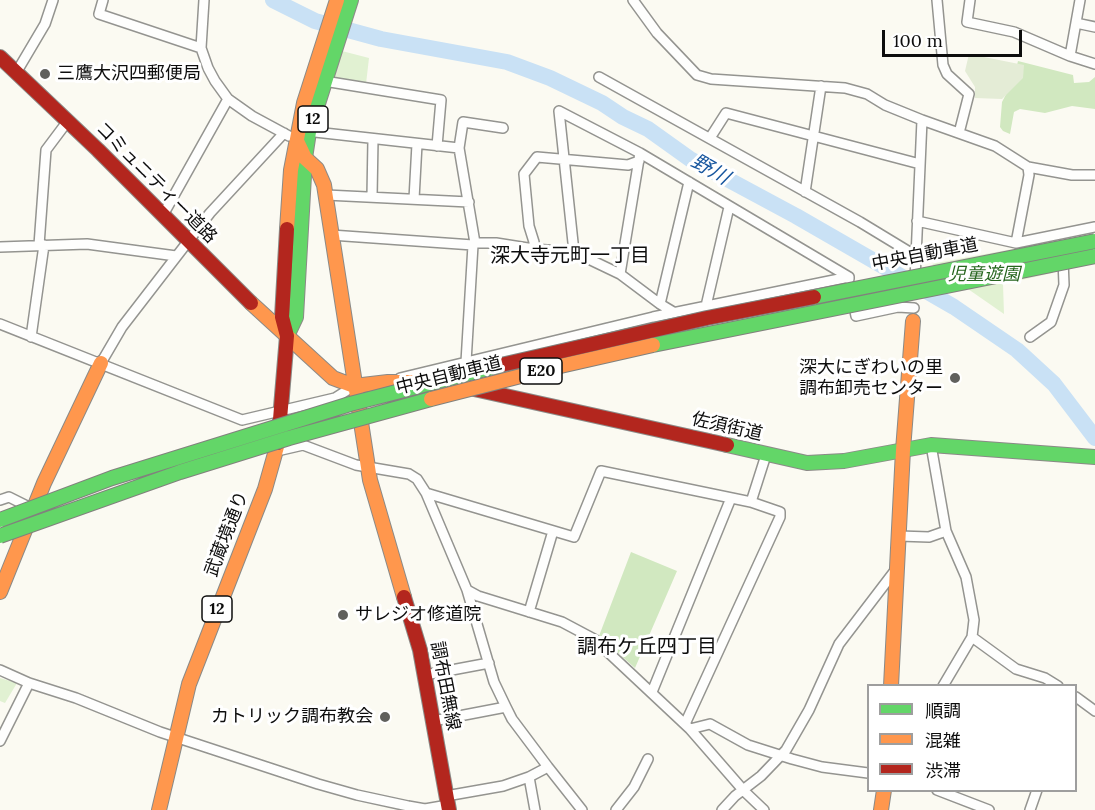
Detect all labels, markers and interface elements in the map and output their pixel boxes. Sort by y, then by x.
scale bar [885,18,1024,56]
text: 100 m [893,29,943,52]
place label: 三鷹大沢四郵便局 [57,63,201,85]
marker: 三鷹大沢四郵便局 [38,67,52,81]
road number: 12 [298,106,328,132]
street label: コミュニティー道路 [91,118,221,248]
water label: 野川 [687,150,733,190]
street label: 中央自動車道 [870,234,980,276]
district label: 深大寺元町一丁目 [490,244,650,268]
park label: 児童遊園 [948,264,1020,286]
street label: 中央自動車道 [394,352,504,400]
place label: 深大にぎわいの里 調布卸売センター [799,357,943,400]
road number: E20 [520,358,562,384]
marker: 深大にぎわいの里 調布卸売センター [948,371,962,385]
street label: 佐須街道 [689,408,765,446]
street label: 武蔵境通り [201,488,253,580]
road number: 12 [202,596,232,622]
place label: サレジオ修道院 [355,604,481,626]
marker: サレジオ修道院 [336,608,350,622]
district label: 調布ケ丘四丁目 [577,635,717,659]
street label: 調布田無線 [426,640,464,732]
legend [867,684,1077,792]
text: 順調 [925,699,961,722]
place label: カトリック調布教会 [211,706,373,728]
marker: カトリック調布教会 [378,710,392,724]
text: 混雑 [925,729,961,752]
text: 渋滞 [925,759,961,782]

